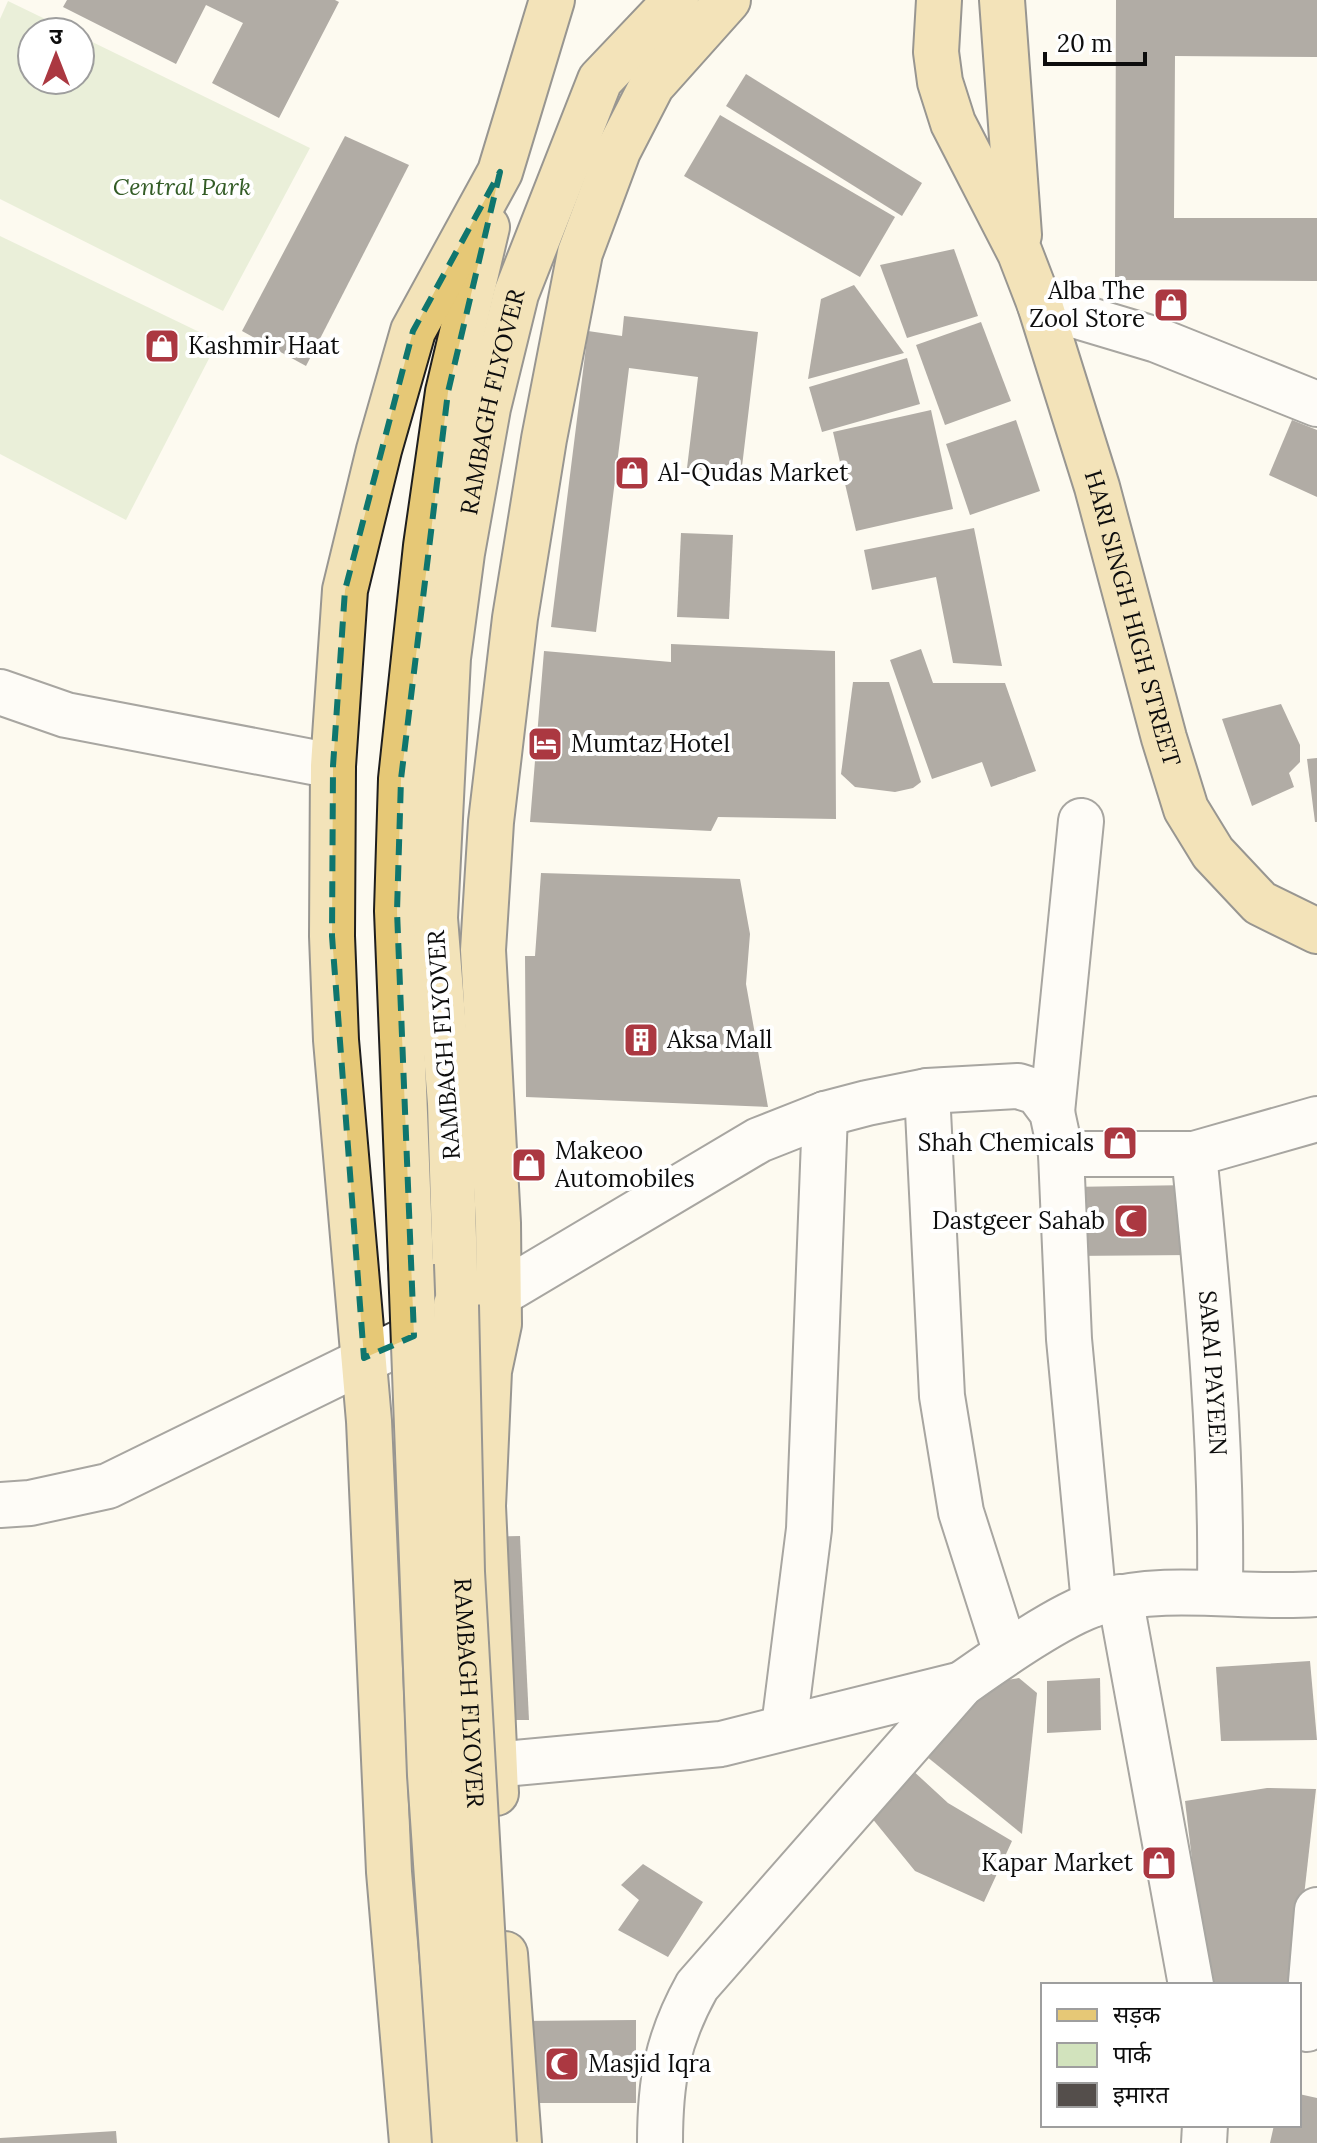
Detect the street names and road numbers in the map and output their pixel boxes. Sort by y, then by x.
street label: RAMBAGH FLYOVER [453,285,532,517]
street label: HARI SINGH HIGH STREET [1078,466,1188,770]
street label: RAMBAGH FLYOVER [420,928,467,1161]
street label: SARAI PAYEEN [1192,1289,1234,1456]
street label: RAMBAGH FLYOVER [447,1577,491,1809]

